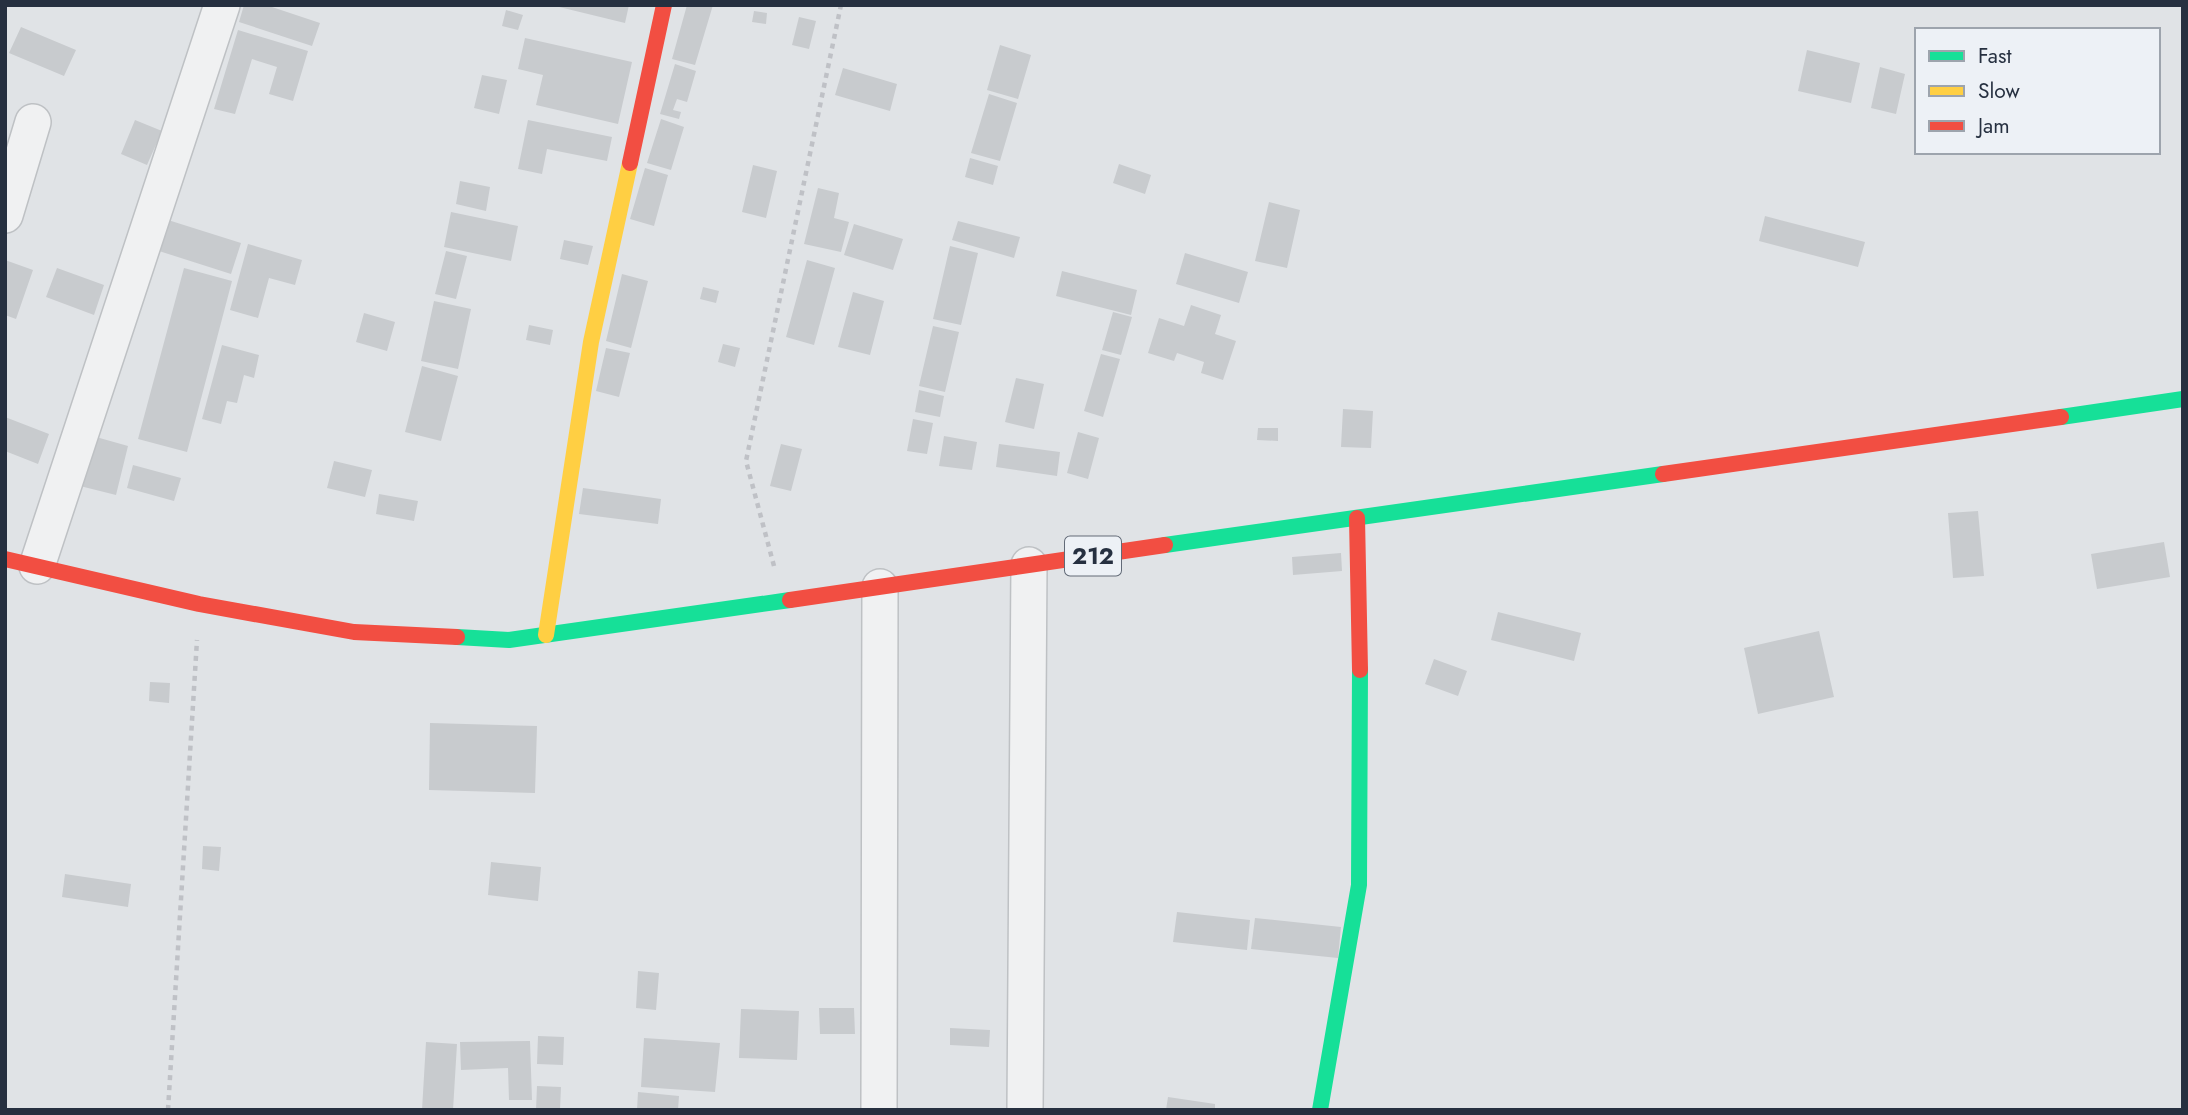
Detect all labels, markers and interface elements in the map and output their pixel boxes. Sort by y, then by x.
legend [1915,28,2160,154]
text: Fast [1978,41,2011,71]
text: Slow [1978,76,2020,106]
text: Jam [1975,111,2010,141]
road number: 212 [1065,536,1121,576]

